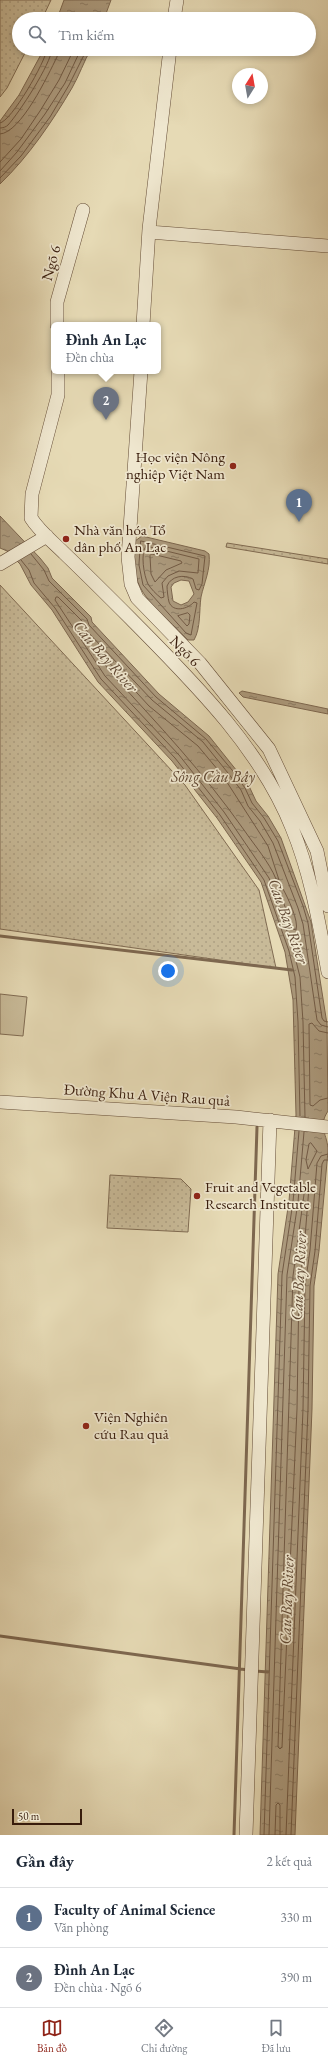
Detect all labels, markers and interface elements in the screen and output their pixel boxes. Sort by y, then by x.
search box [12,12,316,56]
icon: search [26,23,48,45]
text: Tìm kiếm [58,25,115,44]
north arrow [232,68,268,104]
street label: Ngõ 6 [37,243,64,283]
popup [51,322,161,374]
text: Đình An Lạc [66,330,146,349]
text: Đền chùa [66,349,114,366]
pin: 2 [93,387,119,420]
place label: Học viện Nông nghiệp Việt Nam [126,447,225,483]
marker: Học viện Nông nghiệp Việt Nam [228,461,238,471]
pin: 1 [286,489,312,522]
place label: Nhà văn hóa Tổ dân phố An Lạc [74,520,166,556]
marker: Nhà văn hóa Tổ dân phố An Lạc [61,534,71,544]
water label: Cau Bay River [68,616,143,698]
street label: Ngõ 6 [166,631,205,670]
water label: Sông Cầu Bây [170,766,255,787]
water label: Cau Bay River [263,876,314,968]
your location [158,961,178,981]
street label: Đường Khu A Viện Rau quả [63,1079,231,1110]
place label: Fruit and Vegetable Research Institute [205,1177,316,1213]
marker: Fruit and Vegetable Research Institute [192,1191,202,1201]
water label: Cau Bay River [286,1230,311,1321]
place label: Viện Nghiên cứu Rau quả [94,1407,169,1443]
marker: Viện Nghiên cứu Rau quả [81,1421,91,1431]
water label: Cau Bay River [274,1554,299,1645]
scale bar [12,1807,82,1826]
text: 50 m [18,1809,39,1823]
text: Gần đây [16,1850,74,1872]
text: 2 kết quả [266,1853,312,1870]
text: Faculty of Animal Science [54,1900,215,1919]
text: 1 [26,1909,32,1926]
text: 330 m [281,1909,312,1926]
text: Văn phòng [54,1919,108,1936]
text: Đình An Lạc [54,1960,135,1979]
text: 2 [26,1969,32,1986]
text: 390 m [281,1969,312,1986]
text: Đền chùa · Ngõ 6 [54,1979,141,1996]
tab: Bản đồ [37,2017,67,2055]
tab: Chỉ đường [141,2017,187,2055]
tab: Đã lưu [261,2017,291,2055]

